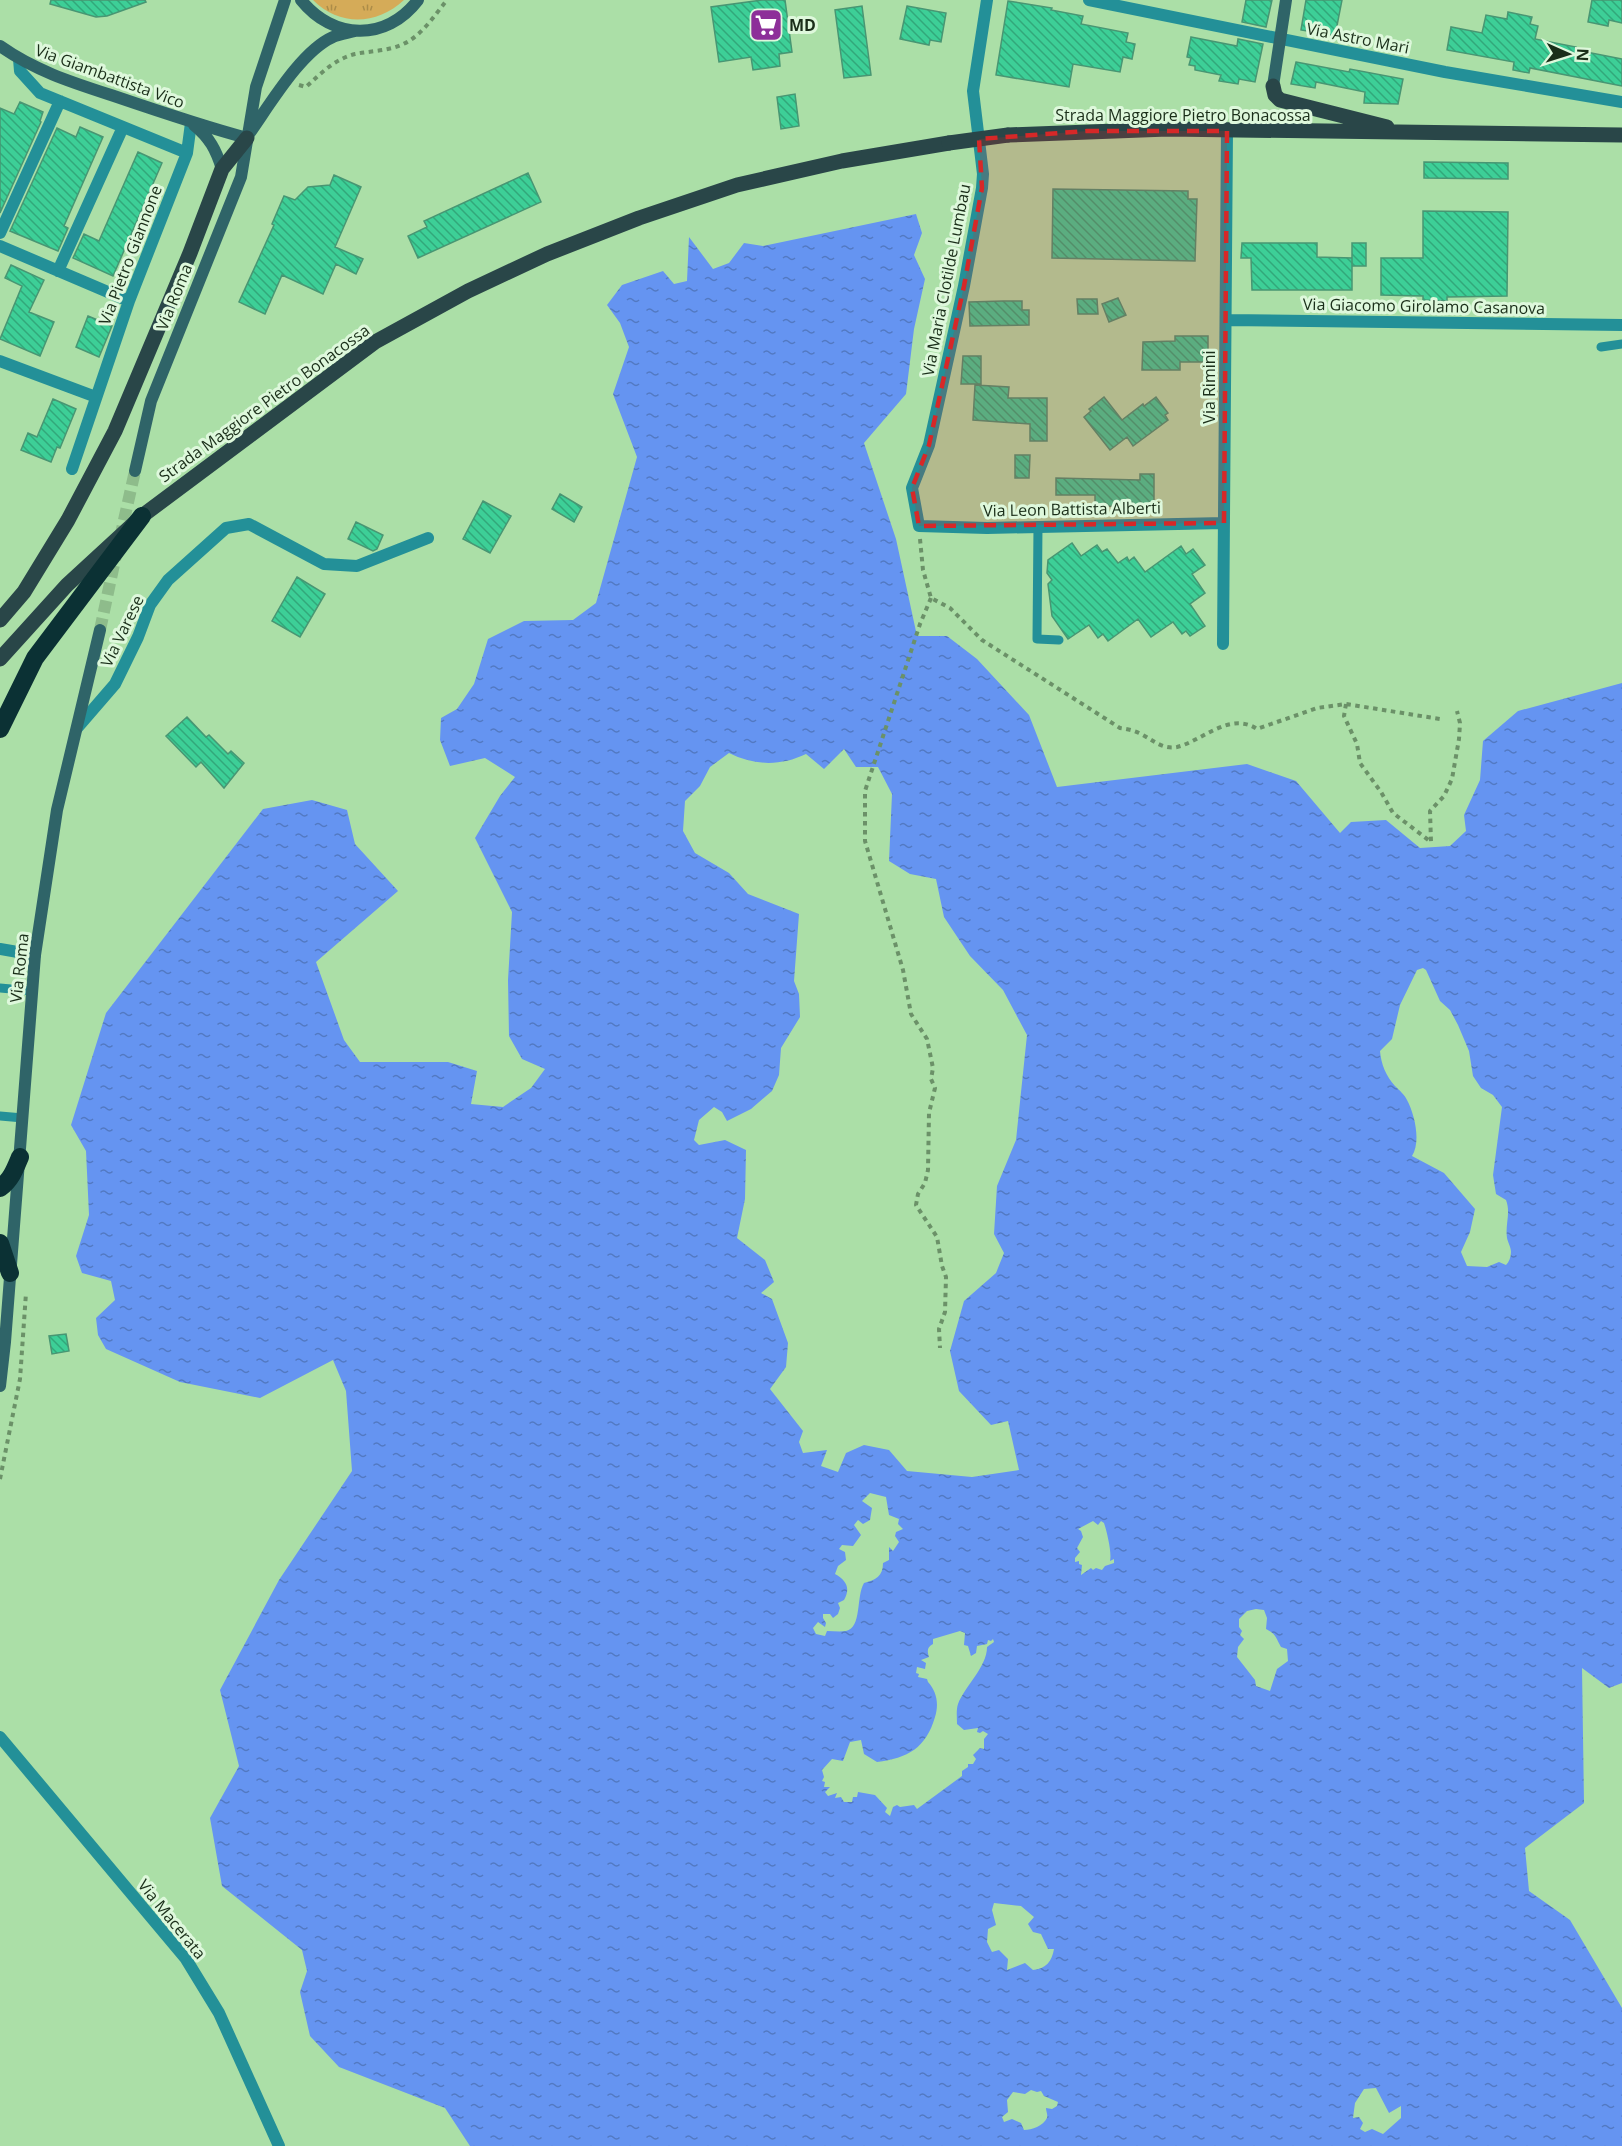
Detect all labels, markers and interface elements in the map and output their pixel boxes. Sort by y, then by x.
supermarket icon: MD [748,7,784,43]
place label: MD [789,14,816,36]
street label: Via Astro Mari [1305,17,1411,59]
north arrow [1538,24,1598,84]
street label: Via Giambattista Vico [32,39,188,113]
text: N [1572,48,1594,62]
street label: Strada Maggiore Pietro Bonacossa [1055,104,1311,126]
street label: Via Pietro Giannone [93,182,167,328]
street label: Via Maria Clotilde Lumbau [917,182,975,378]
street label: Via Roma [151,261,197,333]
street label: Via Giacomo Girolamo Casanova [1303,293,1545,319]
street label: Strada Maggiore Pietro Bonacossa [154,319,374,487]
street label: Via Rimini [1198,350,1220,424]
street label: Via Leon Battista Alberti [983,496,1161,522]
street label: Via Varese [95,591,149,671]
street label: Via Roma [4,932,34,1004]
street label: Via Macerata [133,1875,211,1963]

